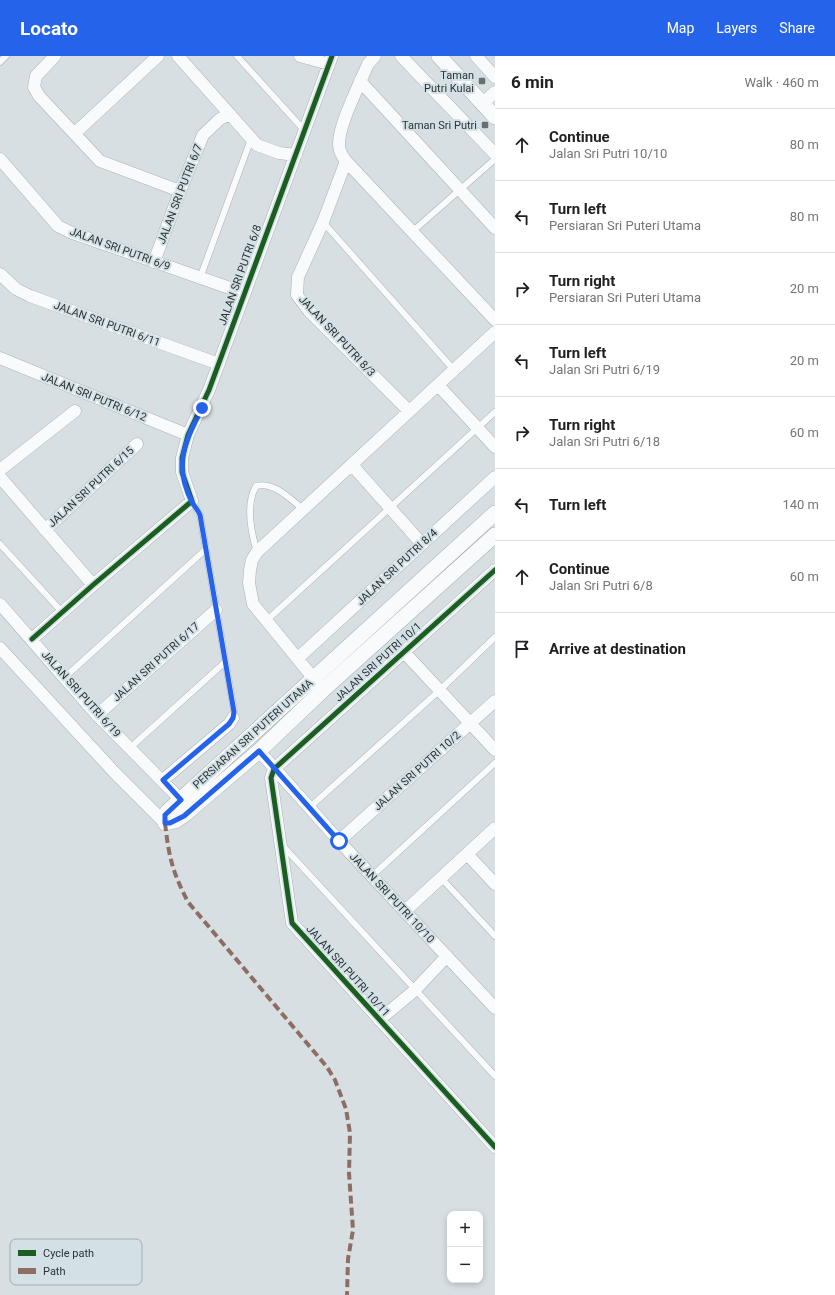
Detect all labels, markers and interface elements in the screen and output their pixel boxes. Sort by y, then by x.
text: Locato [20,17,78,40]
text: Map [667,20,694,36]
text: Layers [716,20,757,36]
text: Share [779,20,815,36]
place label: Taman Putri Kulai [424,69,474,95]
text: 6 min [511,72,554,92]
text: Walk · 460 m [744,75,819,90]
marker: Taman Putri Kulai [477,76,487,86]
place label: Taman Sri Putri [402,119,477,132]
marker: Taman Sri Putri [480,120,490,130]
text: Continue [549,128,610,146]
icon: ahead [511,134,533,156]
text: 80 m [790,137,819,152]
street label: JALAN SRI PUTRI 6/7 [155,142,205,246]
text: Jalan Sri Putri 10/10 [549,146,667,161]
text: Turn left [549,200,606,218]
icon: left [511,206,533,228]
text: 80 m [790,209,819,224]
text: Persiaran Sri Puteri Utama [549,218,701,233]
street label: JALAN SRI PUTRI 6/8 [216,223,264,327]
street label: JALAN SRI PUTRI 6/9 [68,225,172,273]
text: Turn right [549,272,615,290]
icon: right [511,278,533,300]
text: 20 m [790,281,819,296]
text: Persiaran Sri Puteri Utama [549,290,701,305]
street label: JALAN SRI PUTRI 8/3 [296,293,378,379]
street label: JALAN SRI PUTRI 6/11 [52,299,162,349]
text: Turn left [549,344,606,362]
icon: left [511,350,533,372]
text: 20 m [790,353,819,368]
text: Jalan Sri Putri 6/19 [549,362,660,377]
street label: JALAN SRI PUTRI 6/12 [40,370,148,424]
route end [193,399,211,417]
text: Turn right [549,416,615,434]
icon: right [511,422,533,444]
text: 60 m [790,425,819,440]
text: Jalan Sri Putri 6/18 [549,434,660,449]
street label: JALAN SRI PUTRI 6/15 [46,444,136,530]
icon: left [511,494,533,516]
text: Turn left [549,496,606,514]
text: 140 m [782,497,819,512]
street label: JALAN SRI PUTRI 8/4 [354,526,440,608]
text: Continue [549,560,610,578]
icon: ahead [511,566,533,588]
text: 60 m [790,569,819,584]
text: Jalan Sri Putri 6/8 [549,578,653,593]
street label: JALAN SRI PUTRI 6/17 [110,620,202,704]
street label: JALAN SRI PUTRI 10/1 [332,620,424,704]
icon: arrive [511,638,533,660]
text: Arrive at destination [549,640,686,658]
street label: JALAN SRI PUTRI 6/19 [39,648,123,740]
street label: PERSIARAN SRI PUTERI UTAMA [190,676,316,791]
street label: JALAN SRI PUTRI 10/2 [371,729,463,813]
route start [330,832,348,850]
street label: JALAN SRI PUTRI 10/10 [347,850,437,946]
street label: JALAN SRI PUTRI 10/11 [304,923,392,1019]
map controls [447,1211,483,1283]
button: + [447,1211,483,1247]
legend [10,1239,142,1285]
text: Cycle path [43,1247,94,1260]
button: − [447,1247,483,1283]
text: Path [43,1265,66,1278]

